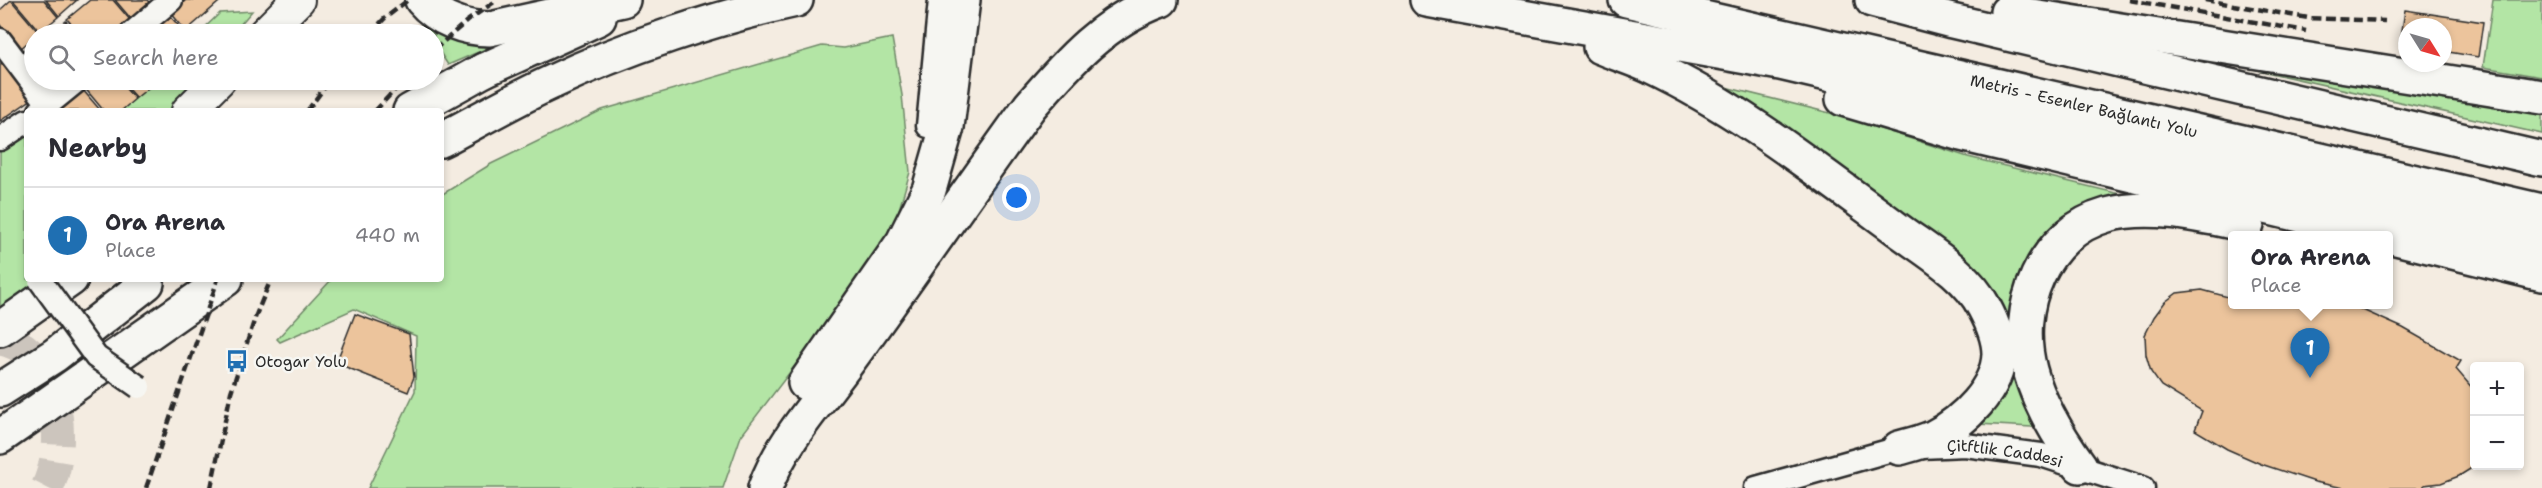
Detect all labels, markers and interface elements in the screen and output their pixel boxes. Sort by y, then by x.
north arrow [2398,18,2452,72]
search box [24,24,444,90]
icon: search [45,41,78,74]
text: Search here [93,43,219,72]
street label: Metris - Esenler Bağlantı Yolu [1968,69,2200,142]
text: Nearby [48,130,147,165]
your location [1002,183,1031,212]
text: Ora Arena [105,208,225,237]
text: 1 [63,222,72,248]
text: 440 m [355,222,420,248]
popup [2228,231,2393,309]
text: Place [105,237,156,263]
text: Ora Arena [2251,243,2370,272]
text: Place [2251,272,2302,298]
pin: 1 [2290,328,2330,378]
bus stop icon: Otogar Yolu [224,348,250,374]
place label: Otogar Yolu [255,351,347,372]
map controls [2470,362,2524,470]
button: + [2470,362,2524,416]
button: − [2470,416,2524,470]
street label: Çitftlik Caddesi [1946,434,2066,472]

